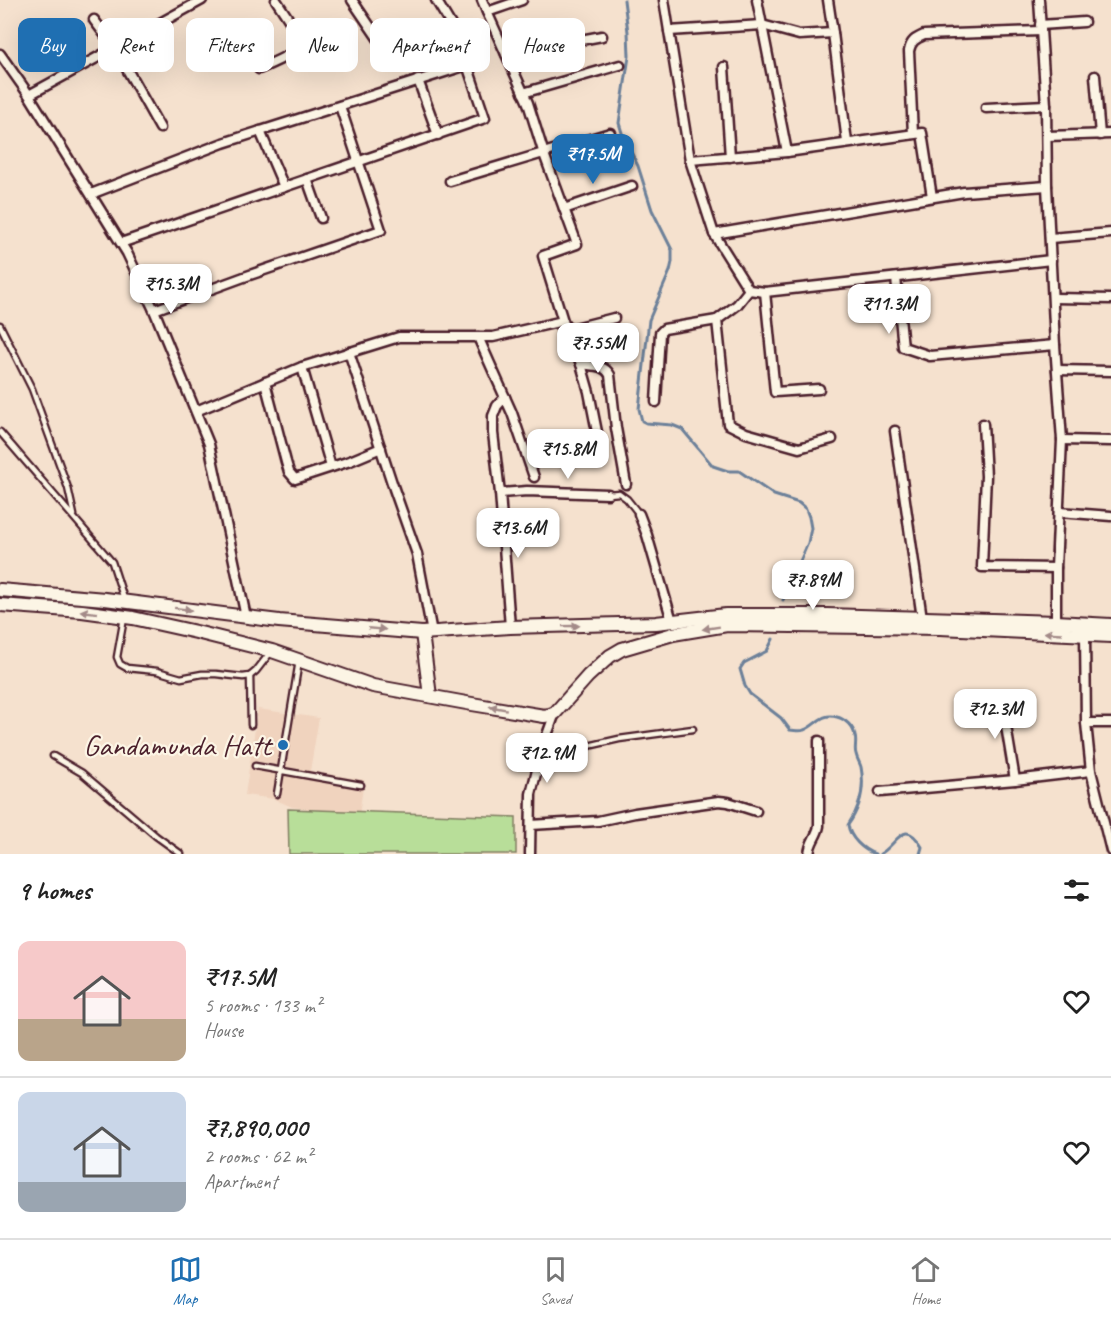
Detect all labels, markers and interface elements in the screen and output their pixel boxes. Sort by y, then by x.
chip: Buy [18,18,86,72]
chip: Rent [98,18,174,72]
chip: Filters [186,18,274,72]
chip: New [286,18,358,72]
chip: Apartment [370,18,490,72]
chip: House [502,18,585,72]
pin: ₹17.5M [544,134,642,185]
text: ₹17.5M [566,141,620,166]
pin: ₹15.3M [122,264,220,315]
text: ₹15.3M [144,271,198,296]
pin: ₹11.3M [840,284,938,335]
text: ₹11.3M [862,291,916,316]
pin: ₹7.55M [549,323,647,374]
text: ₹7.55M [571,330,625,355]
pin: ₹15.8M [519,429,617,480]
text: ₹15.8M [541,436,595,461]
pin: ₹13.6M [469,508,567,559]
text: ₹13.6M [491,515,545,540]
pin: ₹7.89M [764,560,862,611]
text: ₹7.89M [786,567,840,592]
one-way arrow [173,604,192,613]
one-way arrow [79,607,98,617]
one-way arrow [562,621,581,631]
one-way arrow [367,624,386,634]
one-way arrow [701,624,720,633]
one-way arrow [1043,628,1062,637]
pin: ₹12.3M [946,689,1044,740]
text: ₹12.3M [968,696,1022,721]
one-way arrow [488,704,507,713]
place label: Gandamunda Hatt [84,726,274,764]
pin: ₹12.9M [498,733,596,784]
marker: Gandamunda Hatt [276,738,290,752]
text: ₹12.9M [520,740,574,765]
text: 9 homes [18,874,91,907]
icon: filters [1060,874,1093,907]
text: ₹17.5M [204,960,274,993]
icon: home [66,965,138,1037]
icon: heart [1060,985,1093,1018]
text: 5 rooms · 133 m² [204,993,321,1018]
text: House [204,1018,243,1043]
text: ₹7,890,000 [204,1111,307,1144]
icon: home [66,1116,138,1188]
icon: heart [1060,1136,1093,1169]
text: 2 rooms · 62 m² [204,1144,312,1169]
text: Apartment [204,1169,277,1194]
tab: Map [169,1253,202,1309]
tab: Saved [539,1253,572,1309]
tab: Home [909,1253,942,1309]

